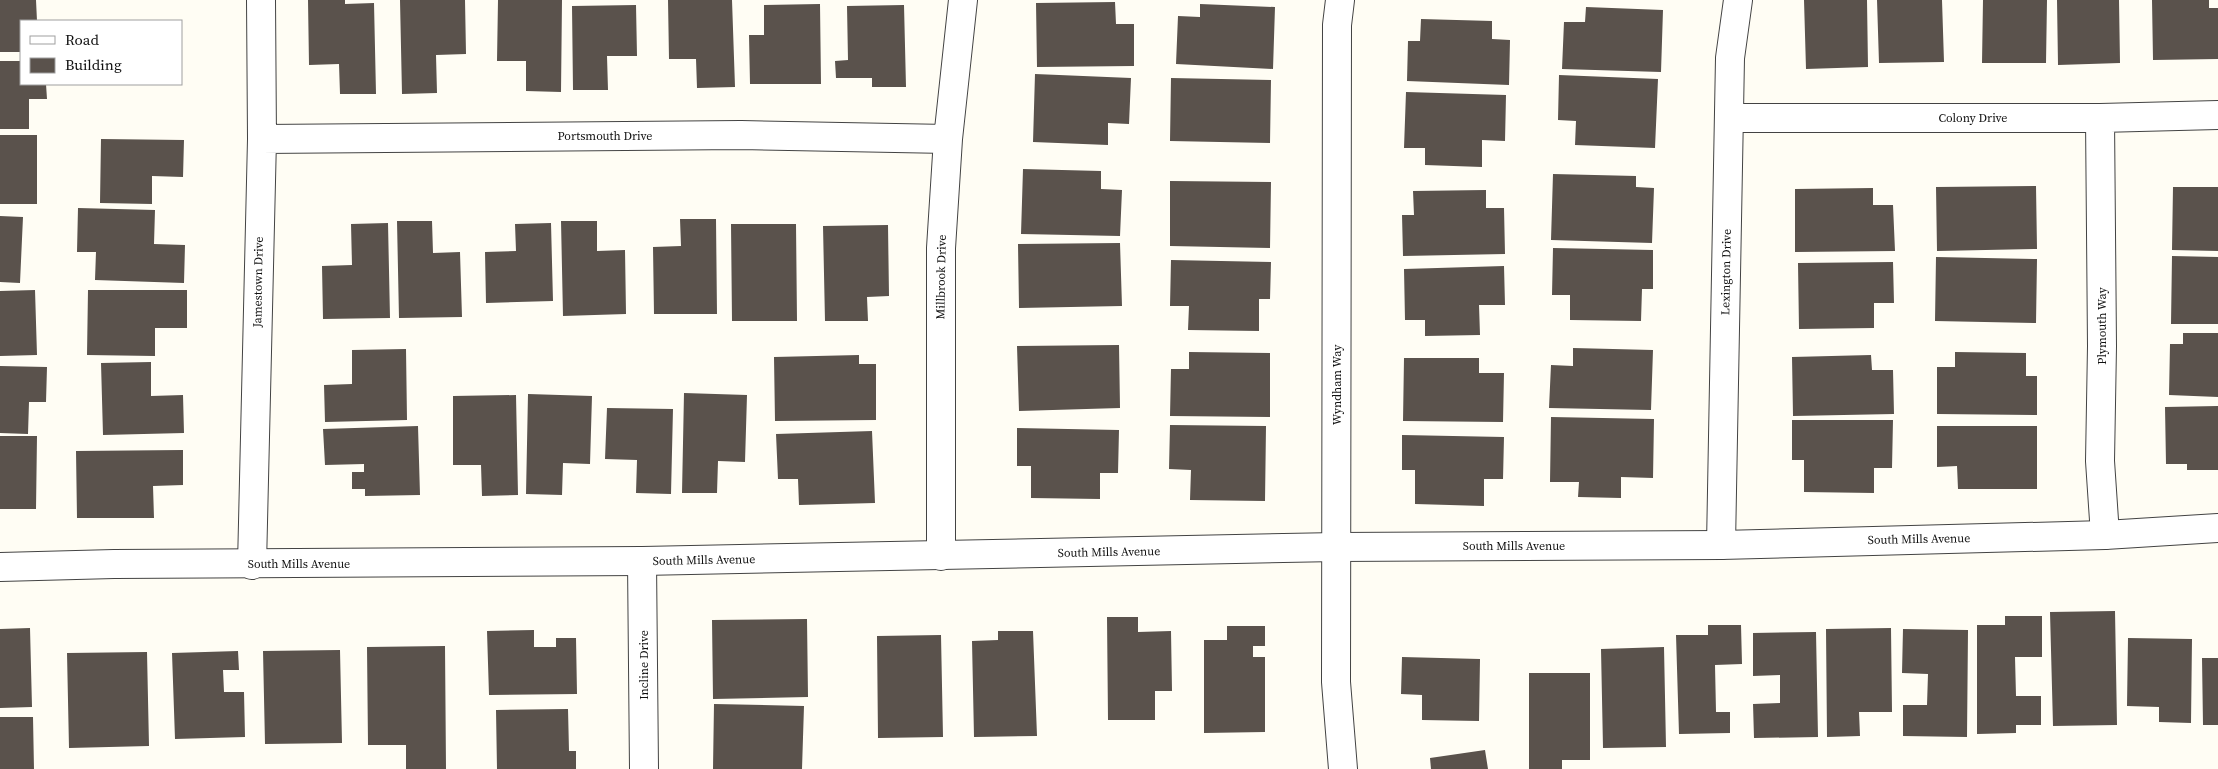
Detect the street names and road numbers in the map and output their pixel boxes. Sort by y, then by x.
street label: Colony Drive [1939,110,2008,126]
street label: Portsmouth Drive [558,128,652,144]
street label: Lexington Drive [1717,229,1735,315]
street label: Millbrook Drive [932,234,950,320]
street label: Jamestown Drive [249,236,267,329]
street label: Plymouth Way [2094,286,2110,365]
street label: Wyndham Way [1329,344,1345,425]
street label: South Mills Avenue [1868,530,1970,548]
street label: South Mills Avenue [1463,538,1565,554]
street label: South Mills Avenue [1058,543,1160,561]
street label: South Mills Avenue [653,551,755,569]
street label: South Mills Avenue [248,556,350,572]
street label: Incline Drive [636,630,652,700]

